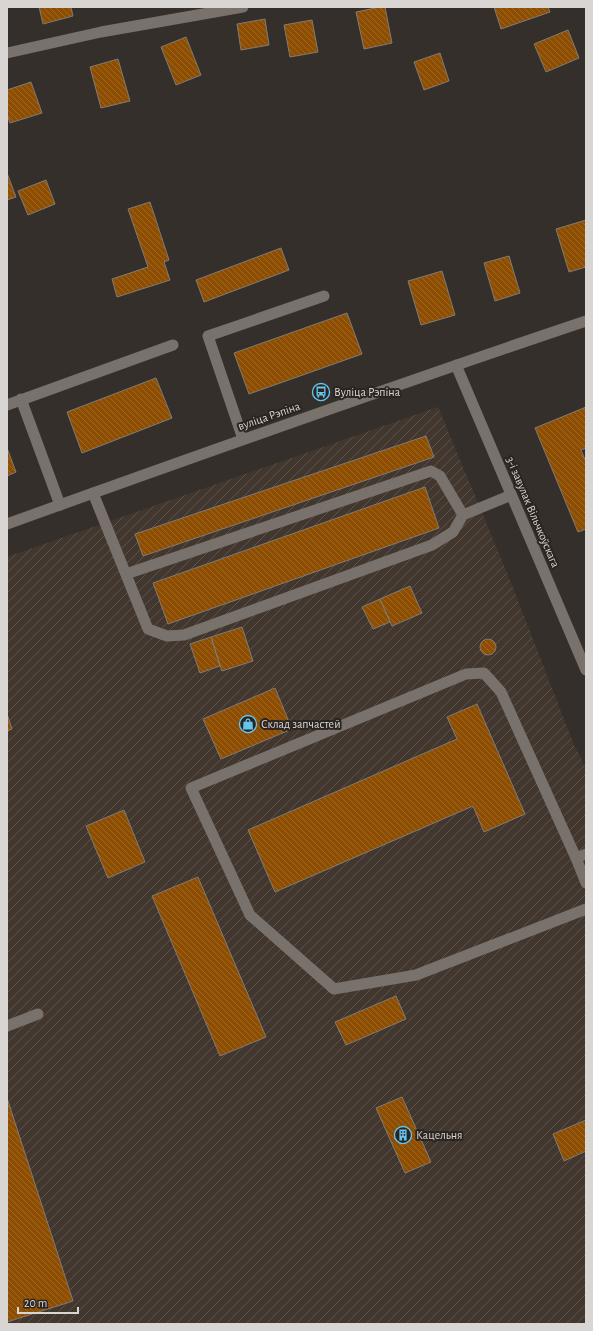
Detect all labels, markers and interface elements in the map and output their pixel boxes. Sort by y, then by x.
bus stop icon: Вуліца Рэпіна [311,382,331,402]
place label: Вуліца Рэпіна [334,386,401,399]
street label: вуліца Рэпіна [236,400,302,433]
street label: 3-і завулак Вільчкоўскага [503,455,562,570]
shop icon: Склад запчастей [238,714,258,734]
place label: Склад запчастей [261,718,341,730]
building icon: Кацельня [393,1125,413,1145]
place label: Кацельня [416,1129,463,1141]
scale bar [18,1289,78,1315]
text: 20 m [24,1297,47,1309]

